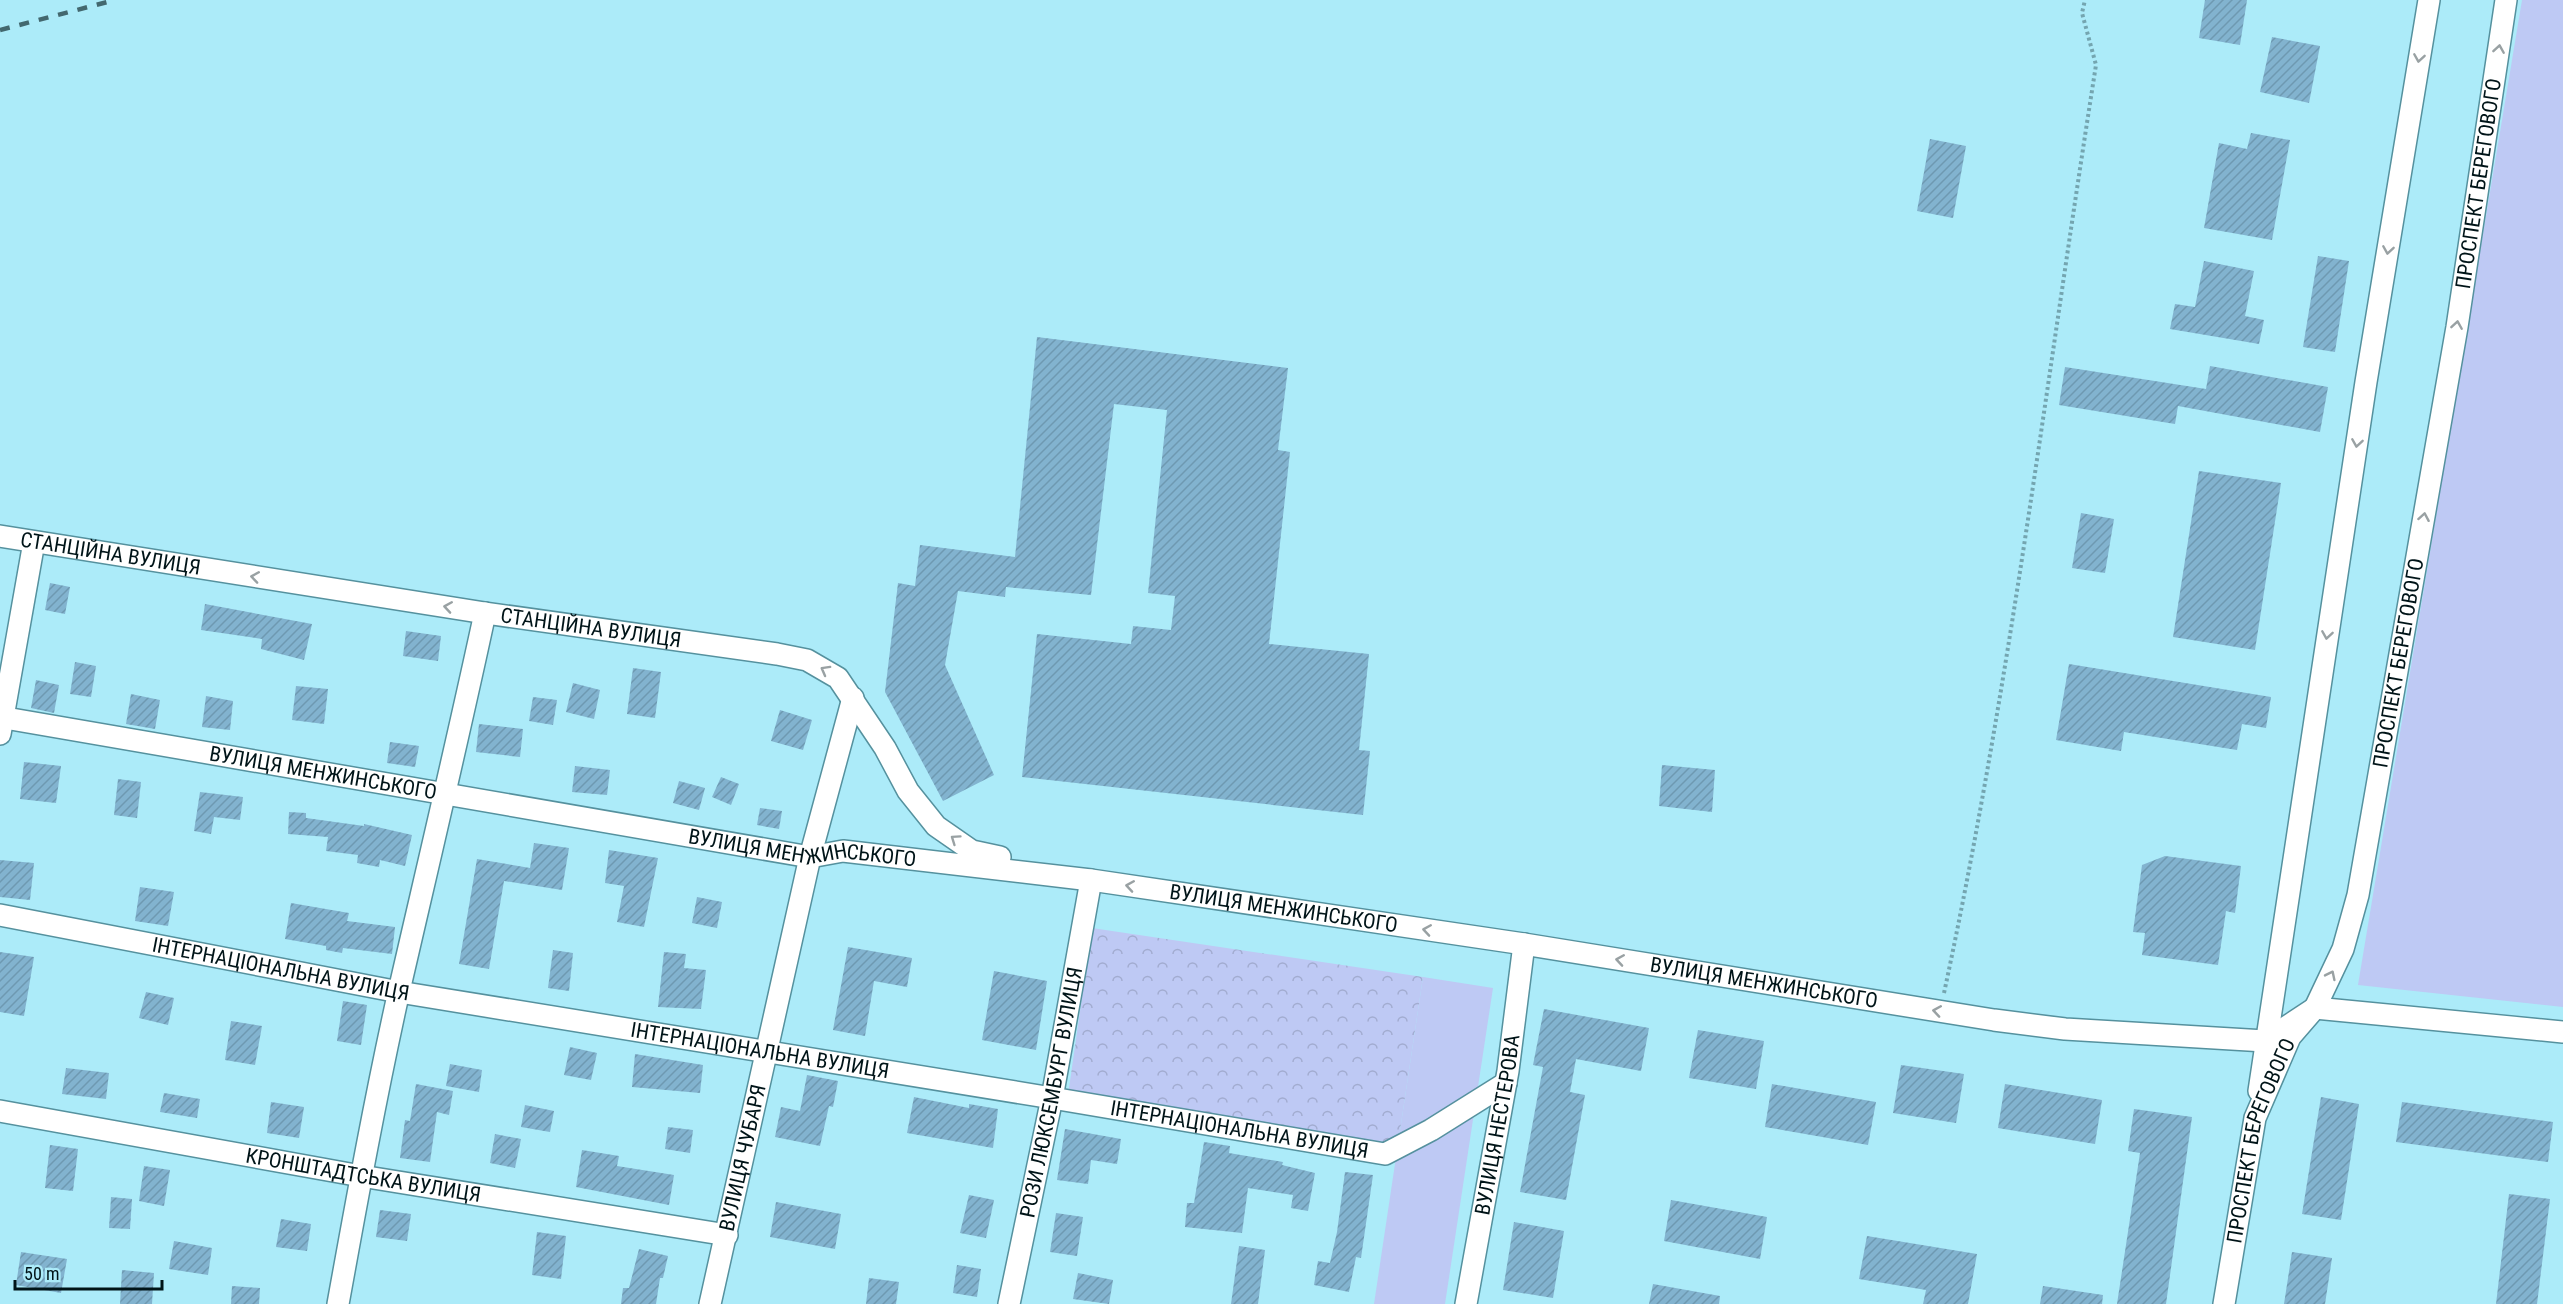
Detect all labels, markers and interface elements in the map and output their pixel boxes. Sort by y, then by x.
one-way arrow [2492,45,2505,55]
one-way arrow [2414,53,2426,62]
street label: ПРОСПЕКТ БЕРЕГОВОГО [2451,77,2506,290]
one-way arrow [2382,245,2395,255]
one-way arrow [2450,320,2463,330]
one-way arrow [2351,437,2364,447]
one-way arrow [2417,512,2430,522]
street label: СТАНЦІЙНА ВУЛИЦЯ [19,527,203,580]
street label: ПРОСПЕКТ БЕРЕГОВОГО [2368,556,2429,770]
one-way arrow [251,571,260,583]
one-way arrow [443,602,452,614]
street label: СТАНЦІЙНА ВУЛИЦЯ [499,603,683,652]
one-way arrow [2322,631,2334,640]
one-way arrow [821,666,831,678]
street label: ВУЛИЦЯ МЕНЖИНСЬКОГО [208,741,439,804]
street label: ВУЛИЦЯ МЕНЖИНСЬКОГО [687,824,918,871]
one-way arrow [951,835,962,846]
one-way arrow [1126,880,1135,892]
street label: ВУЛИЦЯ МЕНЖИНСЬКОГО [1168,880,1399,937]
one-way arrow [1423,924,1432,936]
street label: ІНТЕРНАЦІОНАЛЬНА ВУЛИЦЯ [150,933,411,1005]
street label: ВУЛИЦЯ МЕНЖИНСЬКОГО [1648,953,1880,1013]
one-way arrow [1615,954,1624,966]
street label: РОЗИ ЛЮКСЕМБУРГ ВУЛИЦЯ [1015,965,1087,1220]
one-way arrow [2323,970,2335,981]
one-way arrow [1932,1005,1942,1018]
street label: ІНТЕРНАЦІОНАЛЬНА ВУЛИЦЯ [629,1018,891,1083]
street label: ВУЛИЦЯ НЕСТЕРОВА [1470,1033,1524,1217]
street label: ПРОСПЕКТ БЕРЕГОВОГО [2222,1035,2300,1245]
street label: ВУЛИЦЯ ЧУБАРЯ [715,1082,771,1233]
street label: ІНТЕРНАЦІОНАЛЬНА ВУЛИЦЯ [1109,1096,1370,1163]
street label: КРОНШТАДТСЬКА ВУЛИЦЯ [244,1143,483,1207]
scale bar [15,1253,162,1291]
text: 50 m [24,1263,59,1284]

